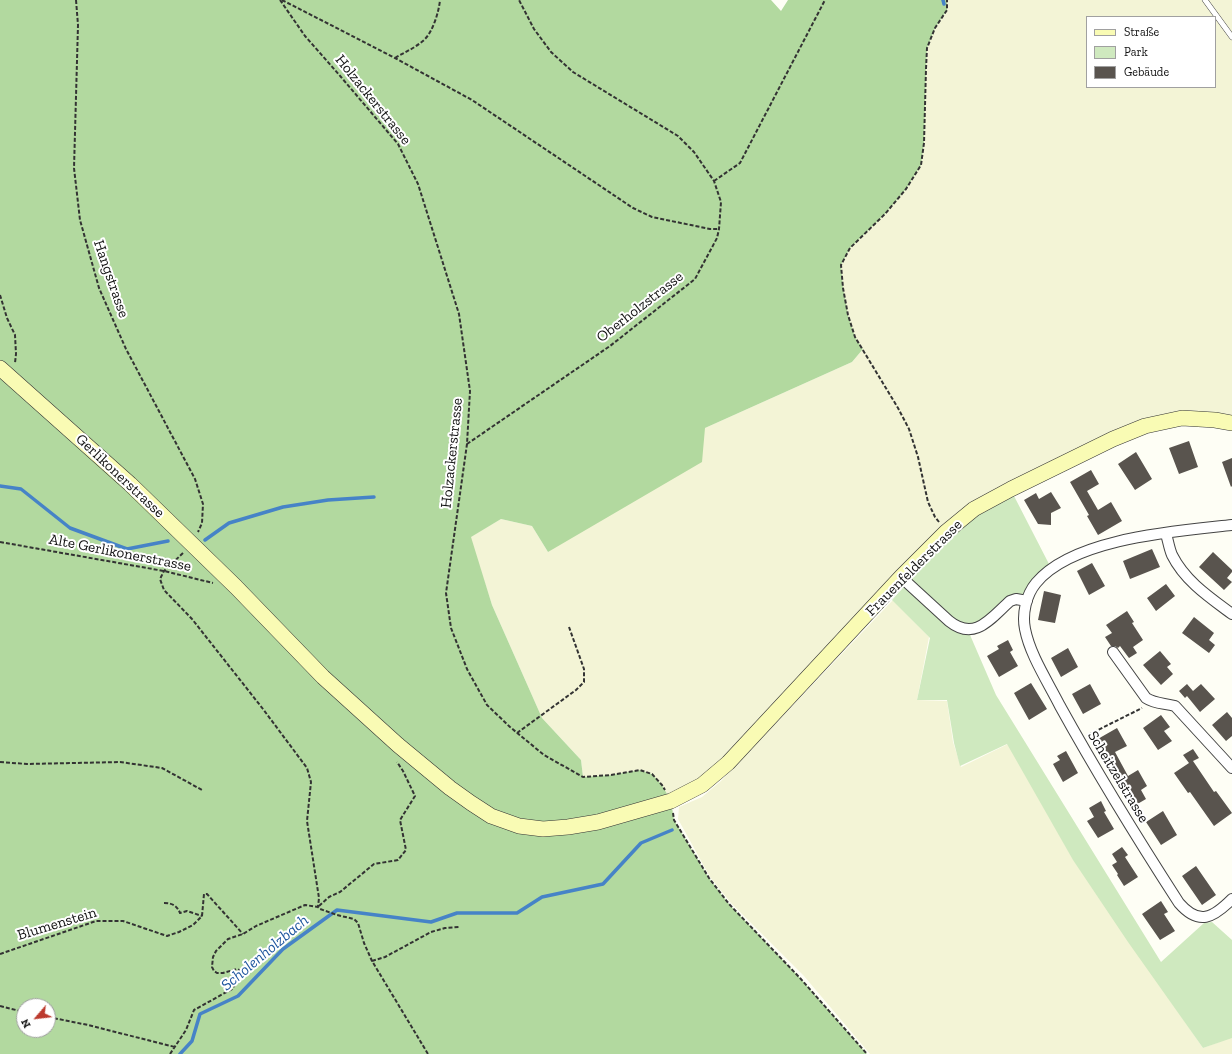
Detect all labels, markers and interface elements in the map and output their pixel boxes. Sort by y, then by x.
legend [1086,16,1216,88]
text: Straße [1124,25,1159,39]
text: Park [1124,45,1148,59]
street label: Holzackerstrasse [331,51,415,149]
text: Gebäude [1124,65,1169,79]
street label: Hangstrasse [89,238,133,320]
street label: Oberholzstrasse [593,268,687,346]
street label: Holzackerstrasse [437,397,467,509]
street label: Gerlikonerstrasse [72,430,168,522]
street label: Frauenfelderstrasse [862,516,966,620]
street label: Alte Gerlikonerstrasse [47,530,193,576]
street label: Scheitzelstrasse [1084,728,1152,826]
street label: Blumenstein [15,903,99,945]
water label: Scholenholzbach [217,911,313,995]
north arrow [16,998,56,1038]
text: N [18,1017,34,1030]

